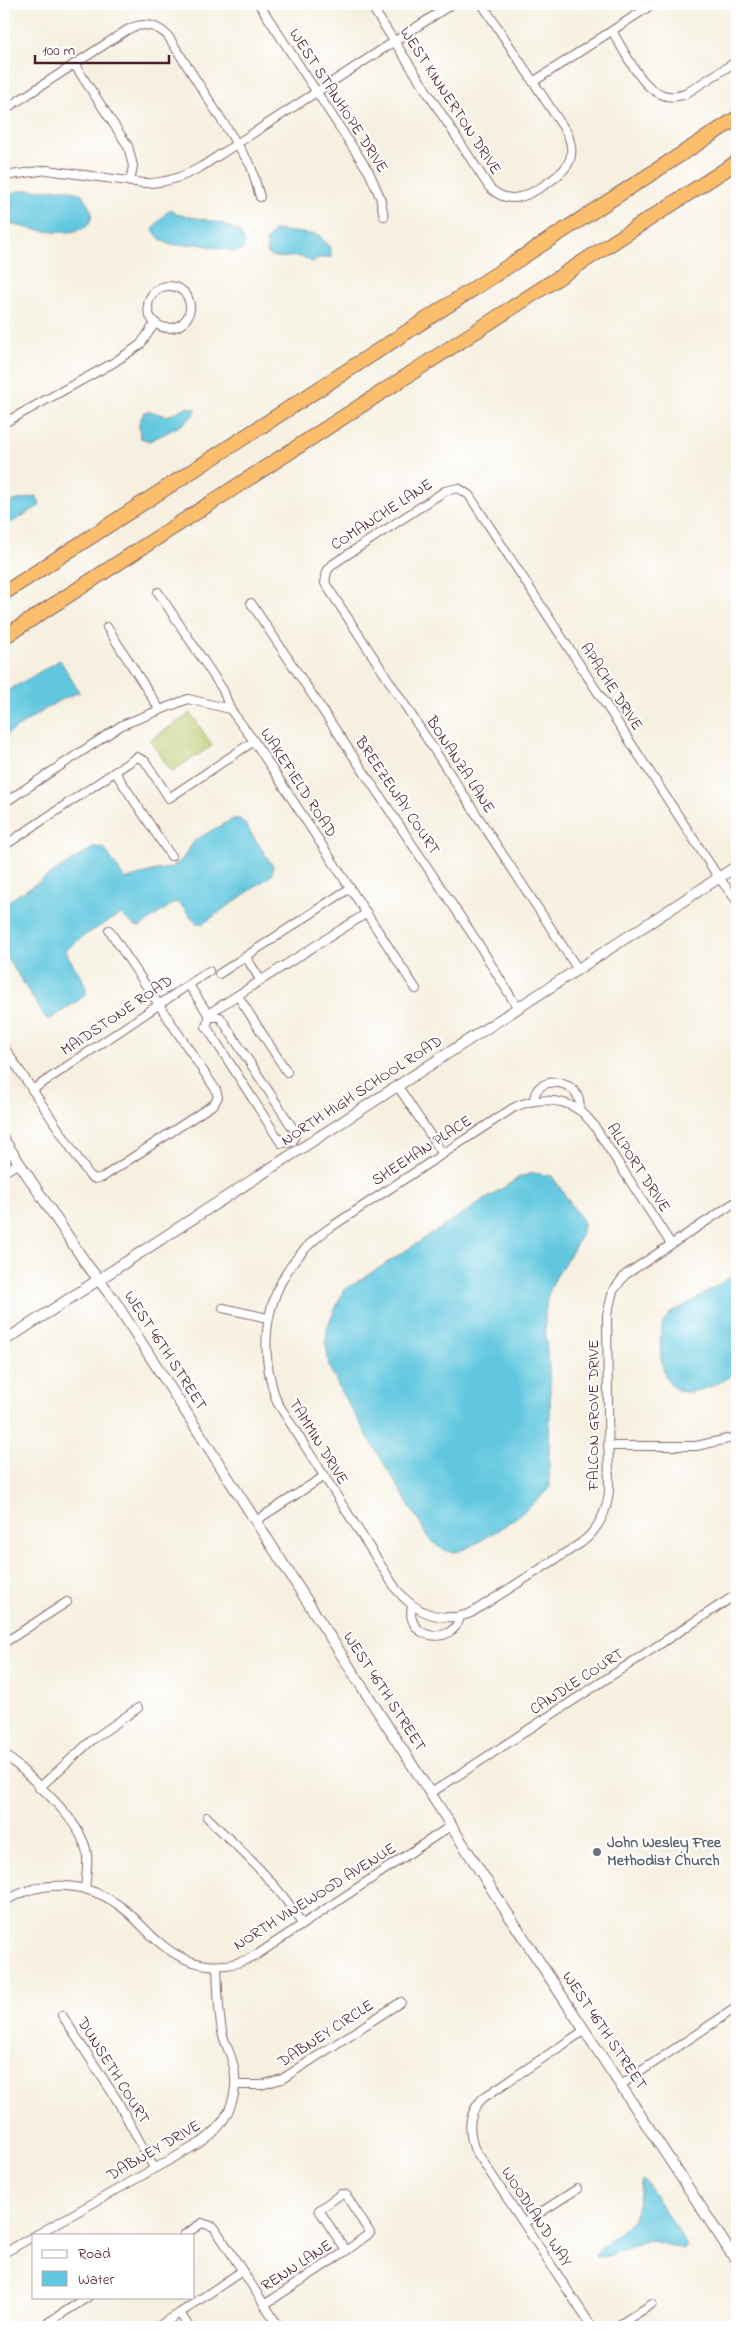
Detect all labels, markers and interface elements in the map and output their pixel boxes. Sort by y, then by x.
street label: WEST KINNERTON DRIVE [393,22,507,180]
street label: WEST STANHOPE DRIVE [282,24,394,178]
scale bar [35,32,169,64]
text: 100 m [42,40,75,62]
street label: COMANCHE LANE [326,473,438,557]
street label: APACHE DRIVE [574,638,648,736]
street label: BONANZA LANE [419,711,501,818]
street label: WAKEFIELD ROAD [254,723,342,843]
street label: BREEZEWAY COURT [348,731,446,860]
street label: MAIDSTONE ROAD [56,970,178,1062]
street label: NORTH HIGH SCHOOL ROAD [276,1030,448,1152]
street label: SHEEHAN PLACE [367,1109,477,1193]
street label: ALLPORT DRIVE [600,1119,676,1217]
street label: WEST 46TH STREET [117,1286,213,1416]
street label: FALCON GROVE DRIVE [582,1339,606,1492]
street label: TAMMIN DRIVE [282,1394,354,1490]
street label: WEST 46TH STREET [336,1627,432,1757]
street label: CANDLE COURT [525,1643,629,1721]
place label: John Wesley Free Methodist Church [607,1831,722,1873]
street label: NORTH VINEWOOD AVENUE [229,1837,401,1957]
marker: John Wesley Free Methodist Church [591,1846,603,1858]
street label: WEST 46TH STREET [555,1967,653,2095]
street label: DABNEY CIRCLE [272,1994,379,2075]
street label: DUNSETH COURT [70,2012,156,2129]
street label: DABNEY DRIVE [102,2114,205,2188]
street label: WOODLAND WAY [495,2162,578,2272]
legend [32,2234,195,2298]
street label: RENN LANE [257,2234,337,2298]
text: Road [78,2243,111,2265]
text: Water [78,2269,114,2291]

